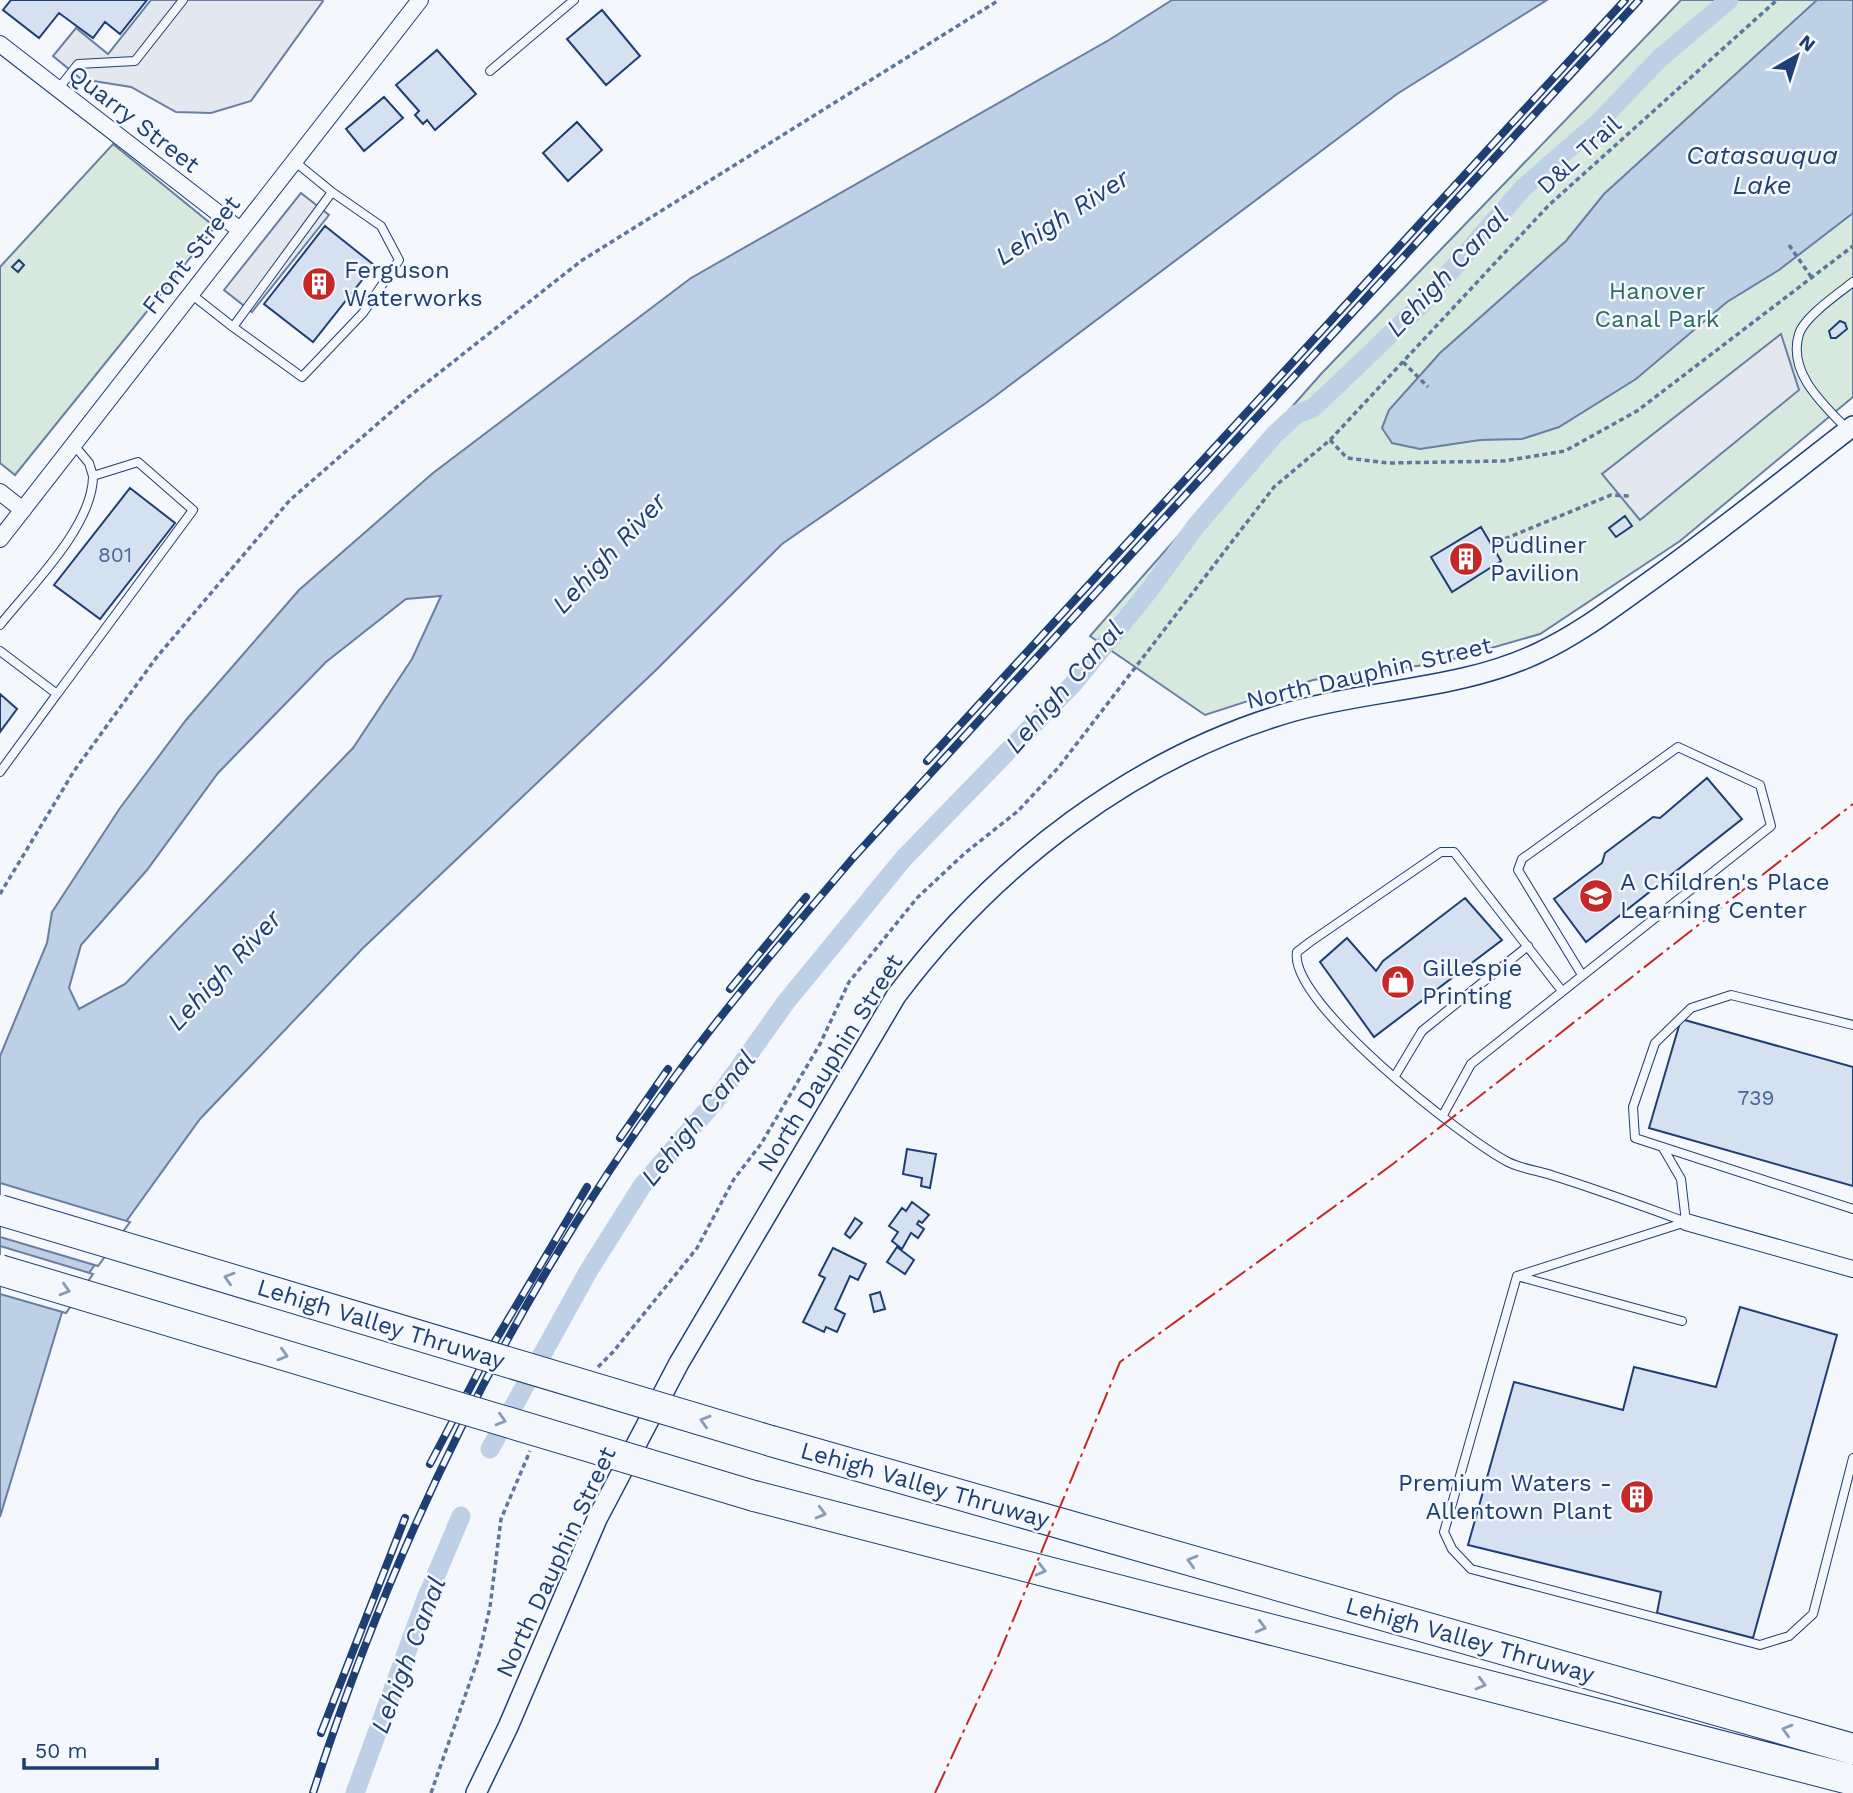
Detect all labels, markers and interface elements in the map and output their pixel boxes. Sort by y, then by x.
north arrow [1762,21,1832,91]
text: N [1795,30,1820,57]
street label: Quarry Street [63,59,205,179]
street label: D&L Trail [1531,110,1627,200]
water label: Catasauqua Lake [1686,140,1838,200]
water label: Lehigh River [989,162,1135,271]
street label: Front Street [136,190,246,320]
water label: Lehigh Canal [1380,201,1514,343]
place label: Ferguson Waterworks [344,256,483,312]
building icon: Ferguson Waterworks [300,265,338,303]
park label: Hanover Canal Park [1595,277,1720,333]
water label: Lehigh River [546,486,673,619]
place label: Pudliner Pavilion [1490,531,1587,587]
building icon: Pudliner Pavilion [1447,540,1485,578]
house number: 801 [98,542,132,567]
water label: Lehigh Canal [999,615,1130,759]
street label: North Dauphin Street [1243,631,1495,715]
place label: A Children's Place Learning Center [1620,868,1830,924]
school or university icon: A Children's Place Learning Center [1577,877,1615,915]
water label: Lehigh River [161,903,288,1036]
street label: North Dauphin Street [752,949,908,1177]
place label: Gillespie Printing [1422,954,1522,1010]
shop icon: Gillespie Printing [1379,963,1417,1001]
water label: Lehigh Canal [634,1044,762,1192]
house number: 739 [1738,1085,1774,1110]
one-way arrow [223,1272,235,1287]
street label: Lehigh Valley Thruway [254,1273,509,1375]
one-way arrow [59,1281,71,1296]
one-way arrow [277,1346,289,1361]
one-way arrow [495,1412,507,1427]
one-way arrow [700,1415,712,1430]
street label: Lehigh Valley Thruway [797,1436,1053,1534]
street label: North Dauphin Street [490,1442,622,1682]
place label: Premium Waters - Allentown Plant [1398,1469,1612,1525]
building icon: Premium Waters - Allentown Plant [1618,1478,1656,1516]
one-way arrow [814,1505,826,1519]
one-way arrow [1186,1554,1198,1569]
one-way arrow [1035,1562,1047,1576]
water label: Lehigh Canal [364,1573,452,1737]
street label: Lehigh Valley Thruway [1342,1591,1598,1689]
one-way arrow [1255,1619,1267,1633]
one-way arrow [1475,1676,1487,1690]
one-way arrow [1782,1724,1794,1739]
scale bar [24,1727,158,1771]
text: 50 m [35,1738,87,1763]

